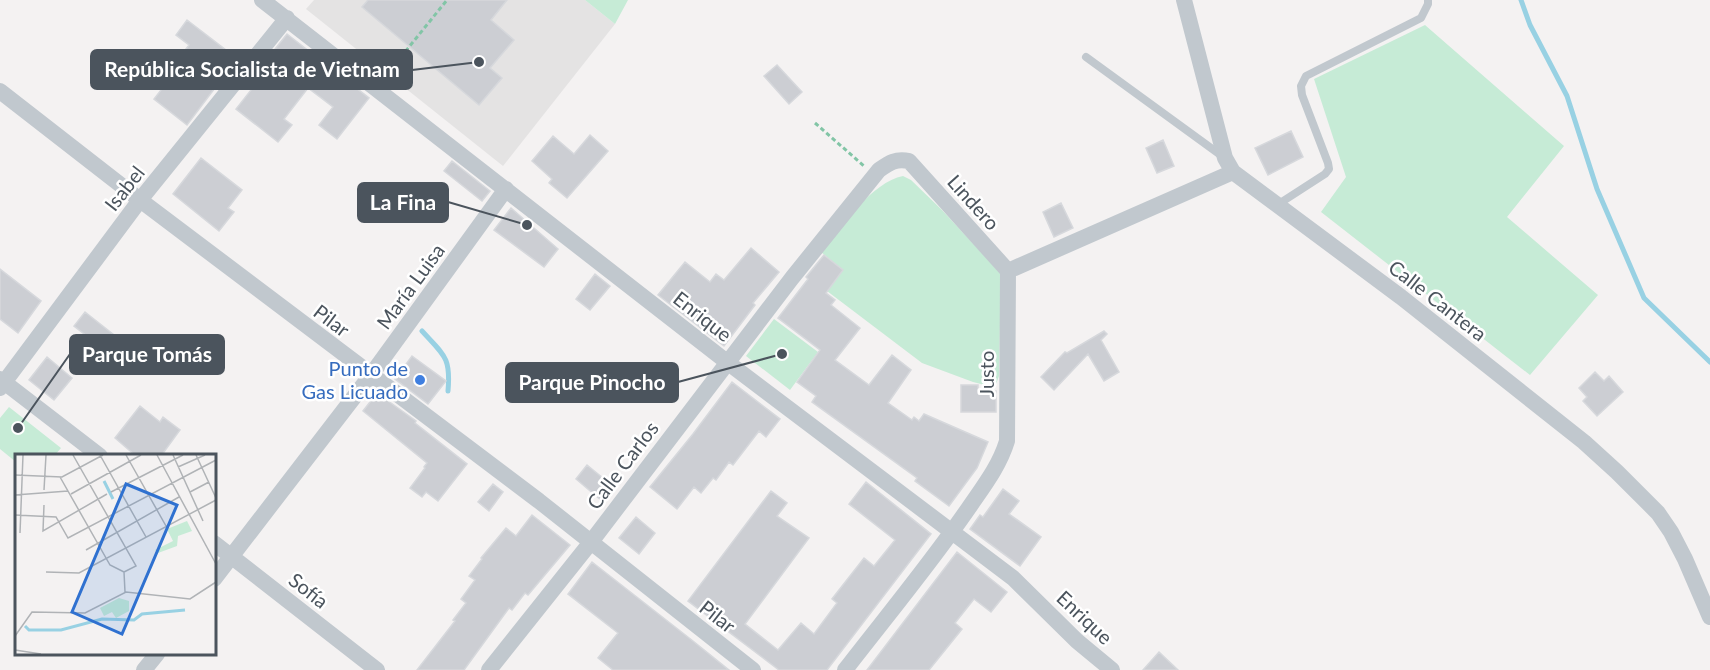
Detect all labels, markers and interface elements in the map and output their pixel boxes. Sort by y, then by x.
callout: República Socialista de Vietnam [91,50,412,89]
text: República Socialista de Vietnam [104,56,400,81]
street label: Isabel [99,161,149,215]
street label: Lindero [943,169,1005,235]
callout: La Fina [358,183,448,222]
text: La Fina [370,189,436,214]
street label: María Luisa [371,239,449,333]
street label: Calle Cantera [1384,254,1492,346]
street label: Enrique [669,286,737,346]
street label: Pilar [309,299,355,342]
callout: Parque Tomás [70,335,224,374]
text: Parque Tomás [82,341,212,366]
street label: Justo [974,351,998,397]
place label: Punto de Gas Licuado [301,356,408,403]
callout: Parque Pinocho [506,363,678,402]
text: Parque Pinocho [518,369,666,394]
marker: Punto de Gas Licuado [413,373,427,387]
street label: Calle Carlos [581,416,663,514]
inset map [15,454,216,655]
street label: Sofía [285,567,333,613]
street label: Enrique [1052,585,1118,649]
street label: Pilar [695,595,741,638]

